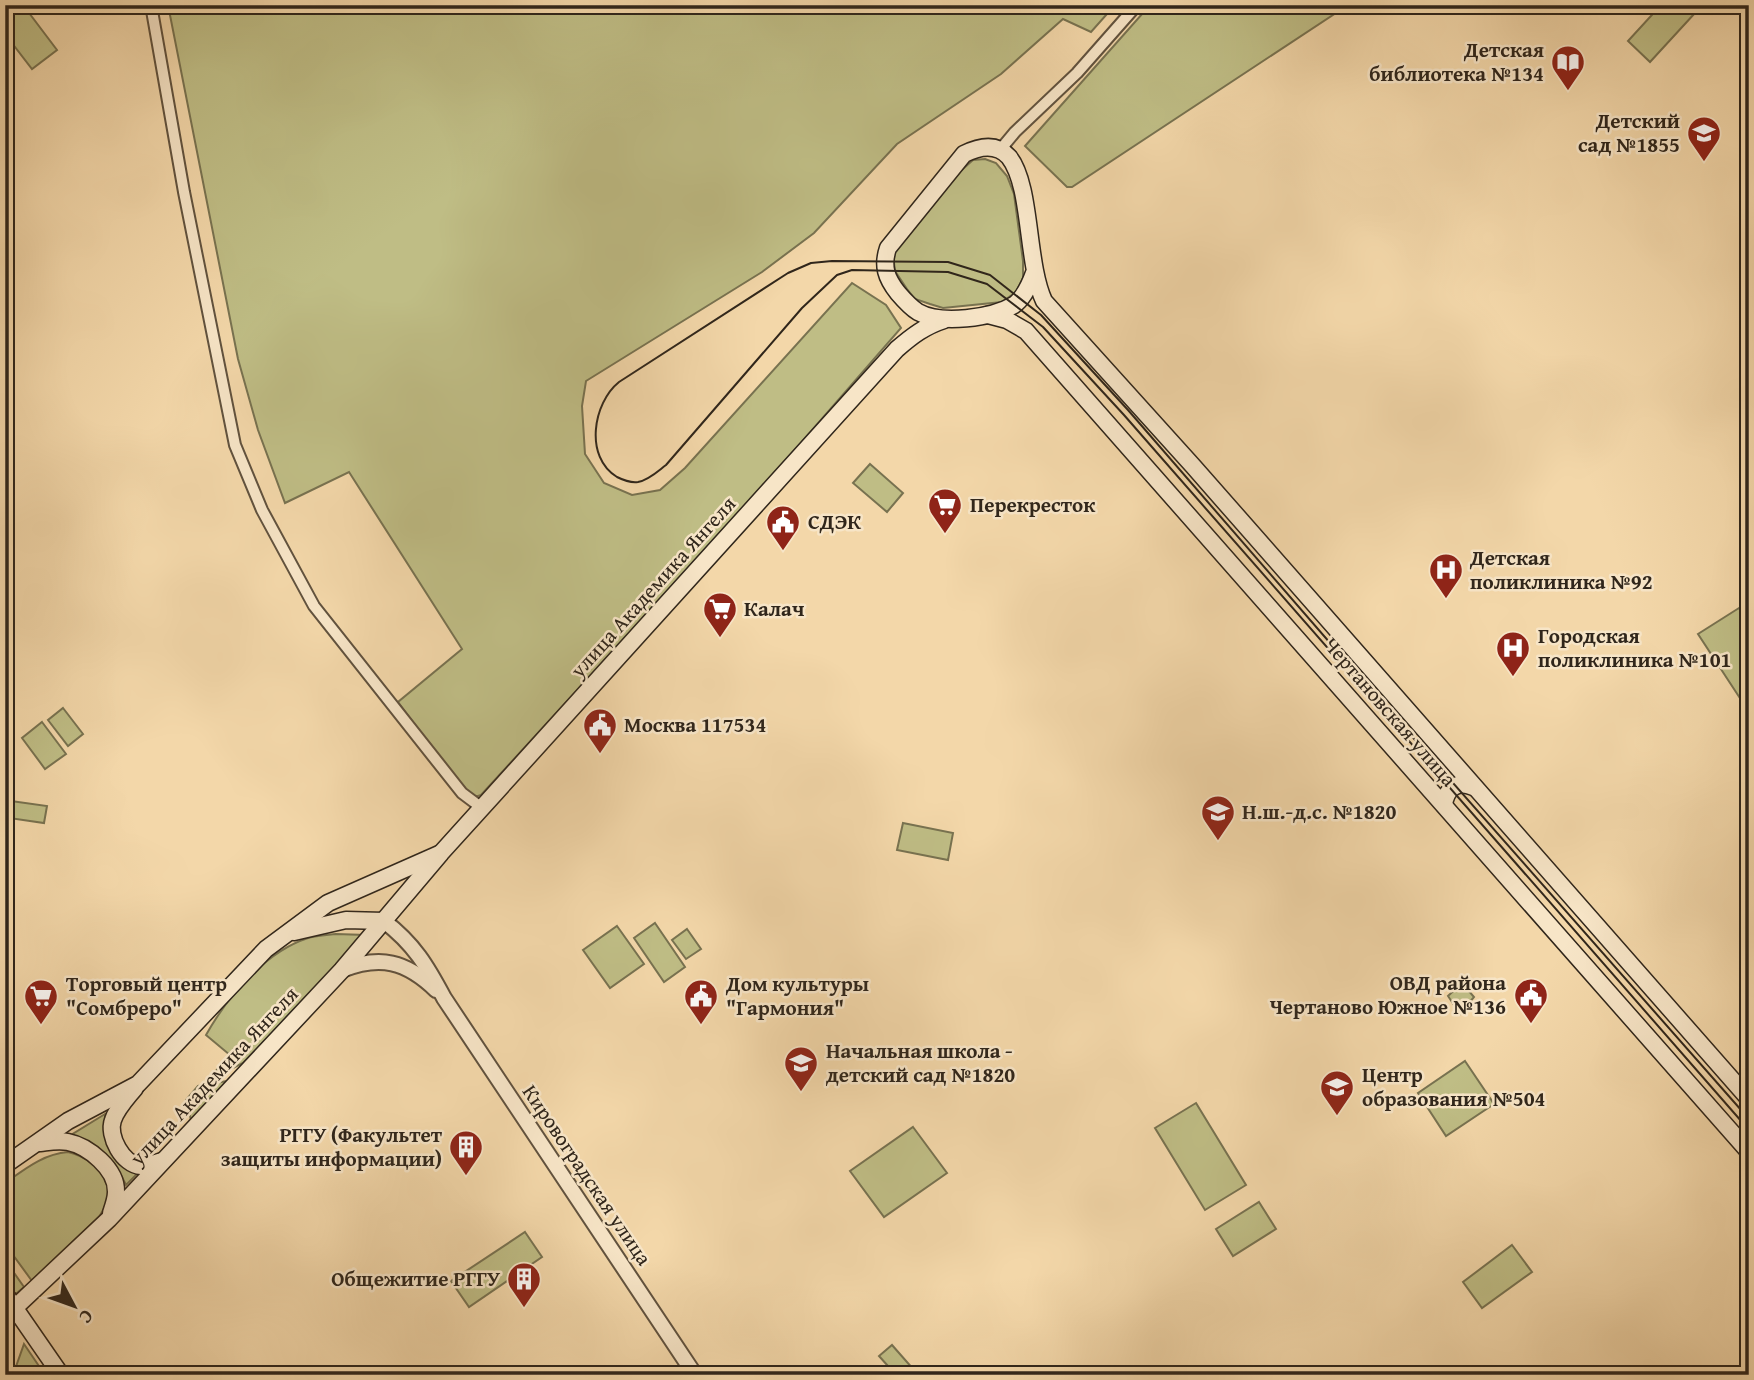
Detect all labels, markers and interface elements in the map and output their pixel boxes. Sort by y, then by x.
place label: Детская библиотека №134 [1369,34,1544,89]
library icon: Детская библиотека №134 [1549,43,1587,92]
place label: Детский сад №1855 [1578,105,1680,160]
school or university icon: Детский сад №1855 [1685,114,1723,163]
supermarket icon: Перекресток [926,486,964,535]
street label: улица Академика Янгеля [562,489,743,685]
place label: Перекресток [970,489,1096,520]
public building icon: СДЭК [764,503,802,552]
place label: СДЭК [808,506,861,537]
place label: Детская поликлиника №92 [1469,542,1653,597]
hospital icon: Детская поликлиника №92 [1427,551,1465,600]
supermarket icon: Калач [701,590,739,639]
place label: Калач [744,593,804,624]
place label: Городская поликлиника №101 [1538,620,1731,675]
hospital icon: Городская поликлиника №101 [1494,629,1532,678]
street label: Чертановская улица [1317,630,1464,793]
public building icon: Москва 117534 [581,706,619,755]
place label: Москва 117534 [624,709,766,740]
school or university icon: Н.ш.-д.с. №1820 [1199,793,1237,842]
place label: Н.ш.-д.с. №1820 [1242,796,1396,827]
place label: ОВД района Чертаново Южное №136 [1269,967,1506,1022]
place label: Торговый центр "Сомбреро" [66,968,227,1023]
place label: Дом культуры "Гармония" [725,968,869,1023]
public building icon: ОВД района Чертаново Южное №136 [1512,976,1550,1025]
supermarket icon: Торговый центр "Сомбреро" [22,977,60,1026]
public building icon: Дом культуры "Гармония" [682,977,720,1026]
street label: улица Академика Янгеля [122,979,305,1173]
place label: Начальная школа - детский сад №1820 [826,1035,1015,1090]
school or university icon: Начальная школа - детский сад №1820 [782,1044,820,1093]
place label: Центр образования №504 [1362,1059,1546,1114]
school or university icon: Центр образования №504 [1318,1068,1356,1117]
street label: Кировоградская улица [515,1078,660,1271]
place label: РГГУ (Факультет защиты информации) [221,1119,443,1174]
building icon: РГГУ (Факультет защиты информации) [447,1128,485,1177]
building icon: Общежитие РГГУ [505,1260,543,1309]
place label: Общежитие РГГУ [331,1263,501,1294]
north arrow [38,1272,108,1342]
text: С [73,1304,101,1331]

